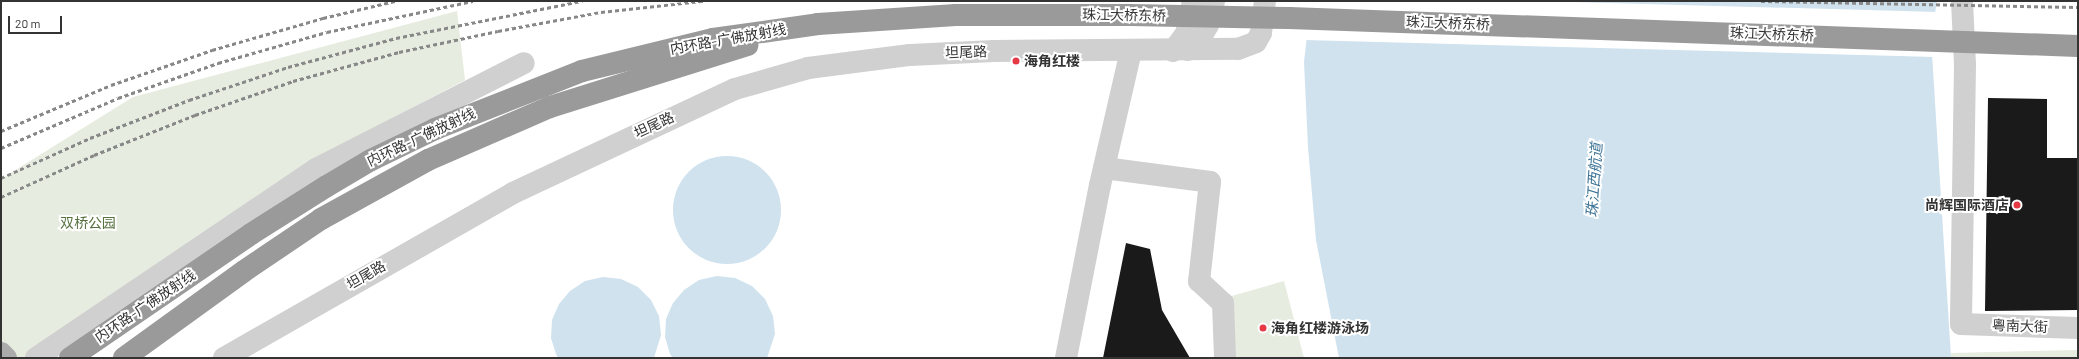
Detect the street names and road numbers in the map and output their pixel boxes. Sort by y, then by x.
street label: 珠江大桥东桥 [1082,6,1166,24]
street label: 珠江大桥东桥 [1406,13,1490,33]
street label: 内环路-广佛放射线 [669,21,787,57]
street label: 珠江大桥东桥 [1730,24,1814,44]
street label: 坦尾路 [945,43,987,61]
street label: 内环路-广佛放射线 [364,105,478,169]
street label: 坦尾路 [631,109,677,141]
street label: 坦尾路 [344,257,388,293]
street label: 内环路-广佛放射线 [92,266,198,346]
street label: 粵南大街 [1992,317,2048,335]

